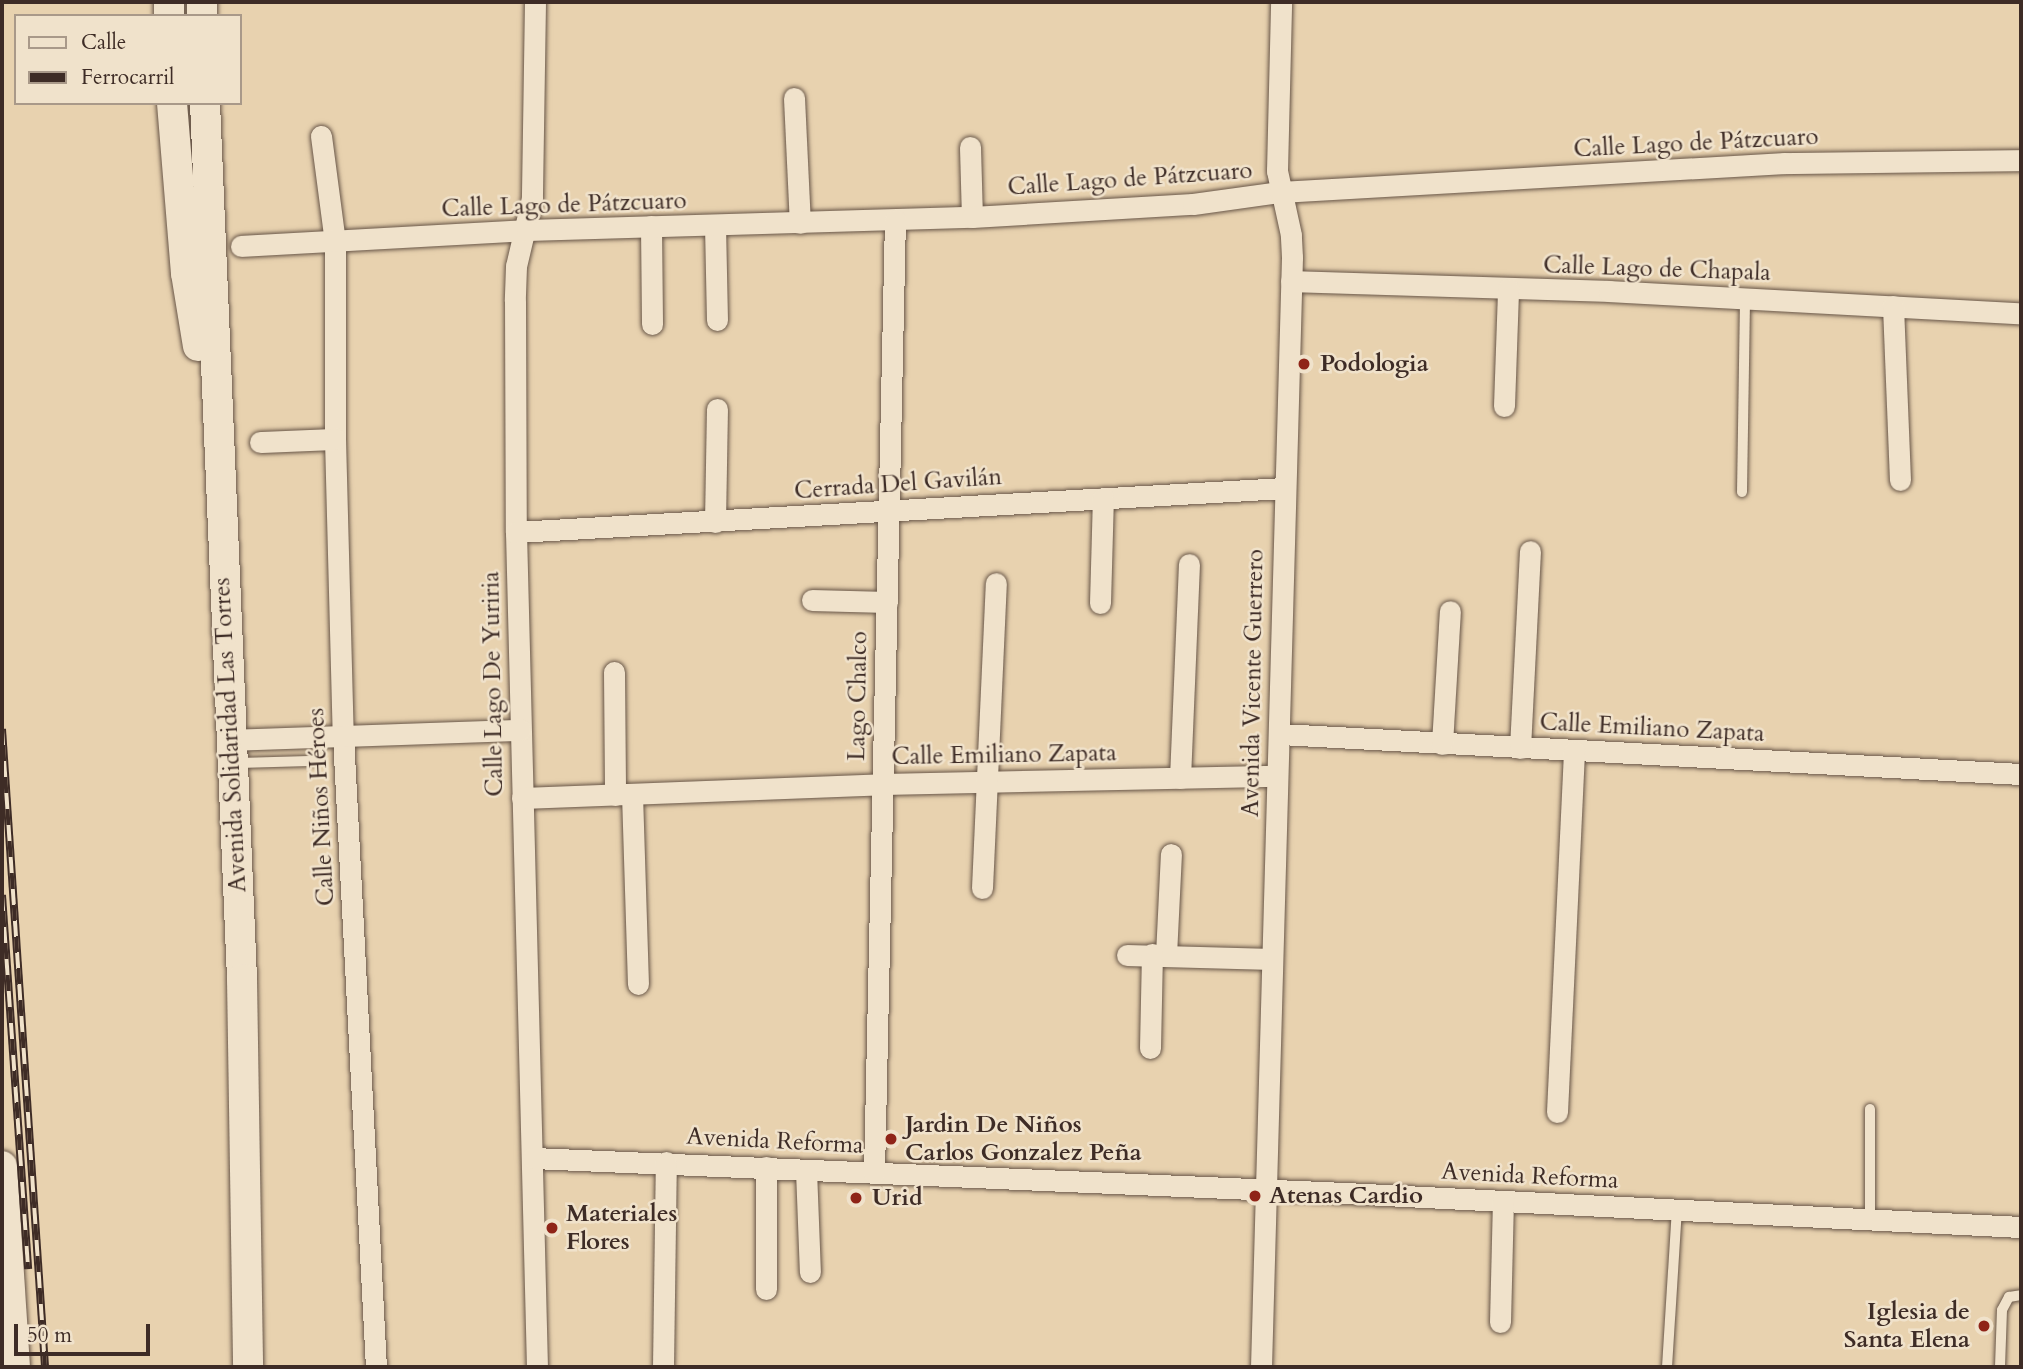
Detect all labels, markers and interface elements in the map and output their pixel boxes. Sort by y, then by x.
legend [14,14,242,105]
text: Calle [81,28,126,57]
text: Ferrocarril [81,63,174,92]
street label: Calle Lago de Pátzcuaro [1573,122,1819,164]
street label: Calle Lago de Pátzcuaro [1007,156,1253,202]
street label: Calle Lago de Pátzcuaro [441,186,687,224]
street label: Calle Lago de Chapala [1543,251,1771,287]
place label: Podologia [1320,350,1429,378]
marker: Podologia [1294,354,1314,374]
street label: Cerrada Del Gavilán [793,462,1003,506]
street label: Avenida Vicente Guerrero [1236,549,1270,817]
street label: Calle Lago De Yuriria [477,571,509,797]
street label: Avenida Solidaridad Las Torres [207,577,253,893]
street label: Lago Chalco [842,631,874,761]
street label: Calle Niños Héroes [301,707,341,907]
street label: Calle Emiliano Zapata [1539,708,1765,748]
street label: Calle Emiliano Zapata [891,739,1117,771]
place label: Jardin De Niños Carlos Gonzalez Peña [905,1111,1142,1167]
street label: Avenida Reforma [686,1122,864,1160]
marker: Jardin De Niños Carlos Gonzalez Peña [883,1131,899,1147]
street label: Avenida Reforma [1441,1157,1619,1195]
place label: Atenas Cardio [1269,1182,1423,1210]
place label: Urid [872,1184,923,1212]
marker: Urid [846,1188,866,1208]
marker: Atenas Cardio [1247,1188,1263,1204]
place label: Materiales Flores [566,1200,677,1256]
marker: Materiales Flores [544,1220,560,1236]
place label: Iglesia de Santa Elena [1844,1298,1970,1354]
scale bar [18,1310,154,1354]
marker: Iglesia de Santa Elena [1976,1318,1992,1334]
text: 50 m [27,1321,72,1350]

